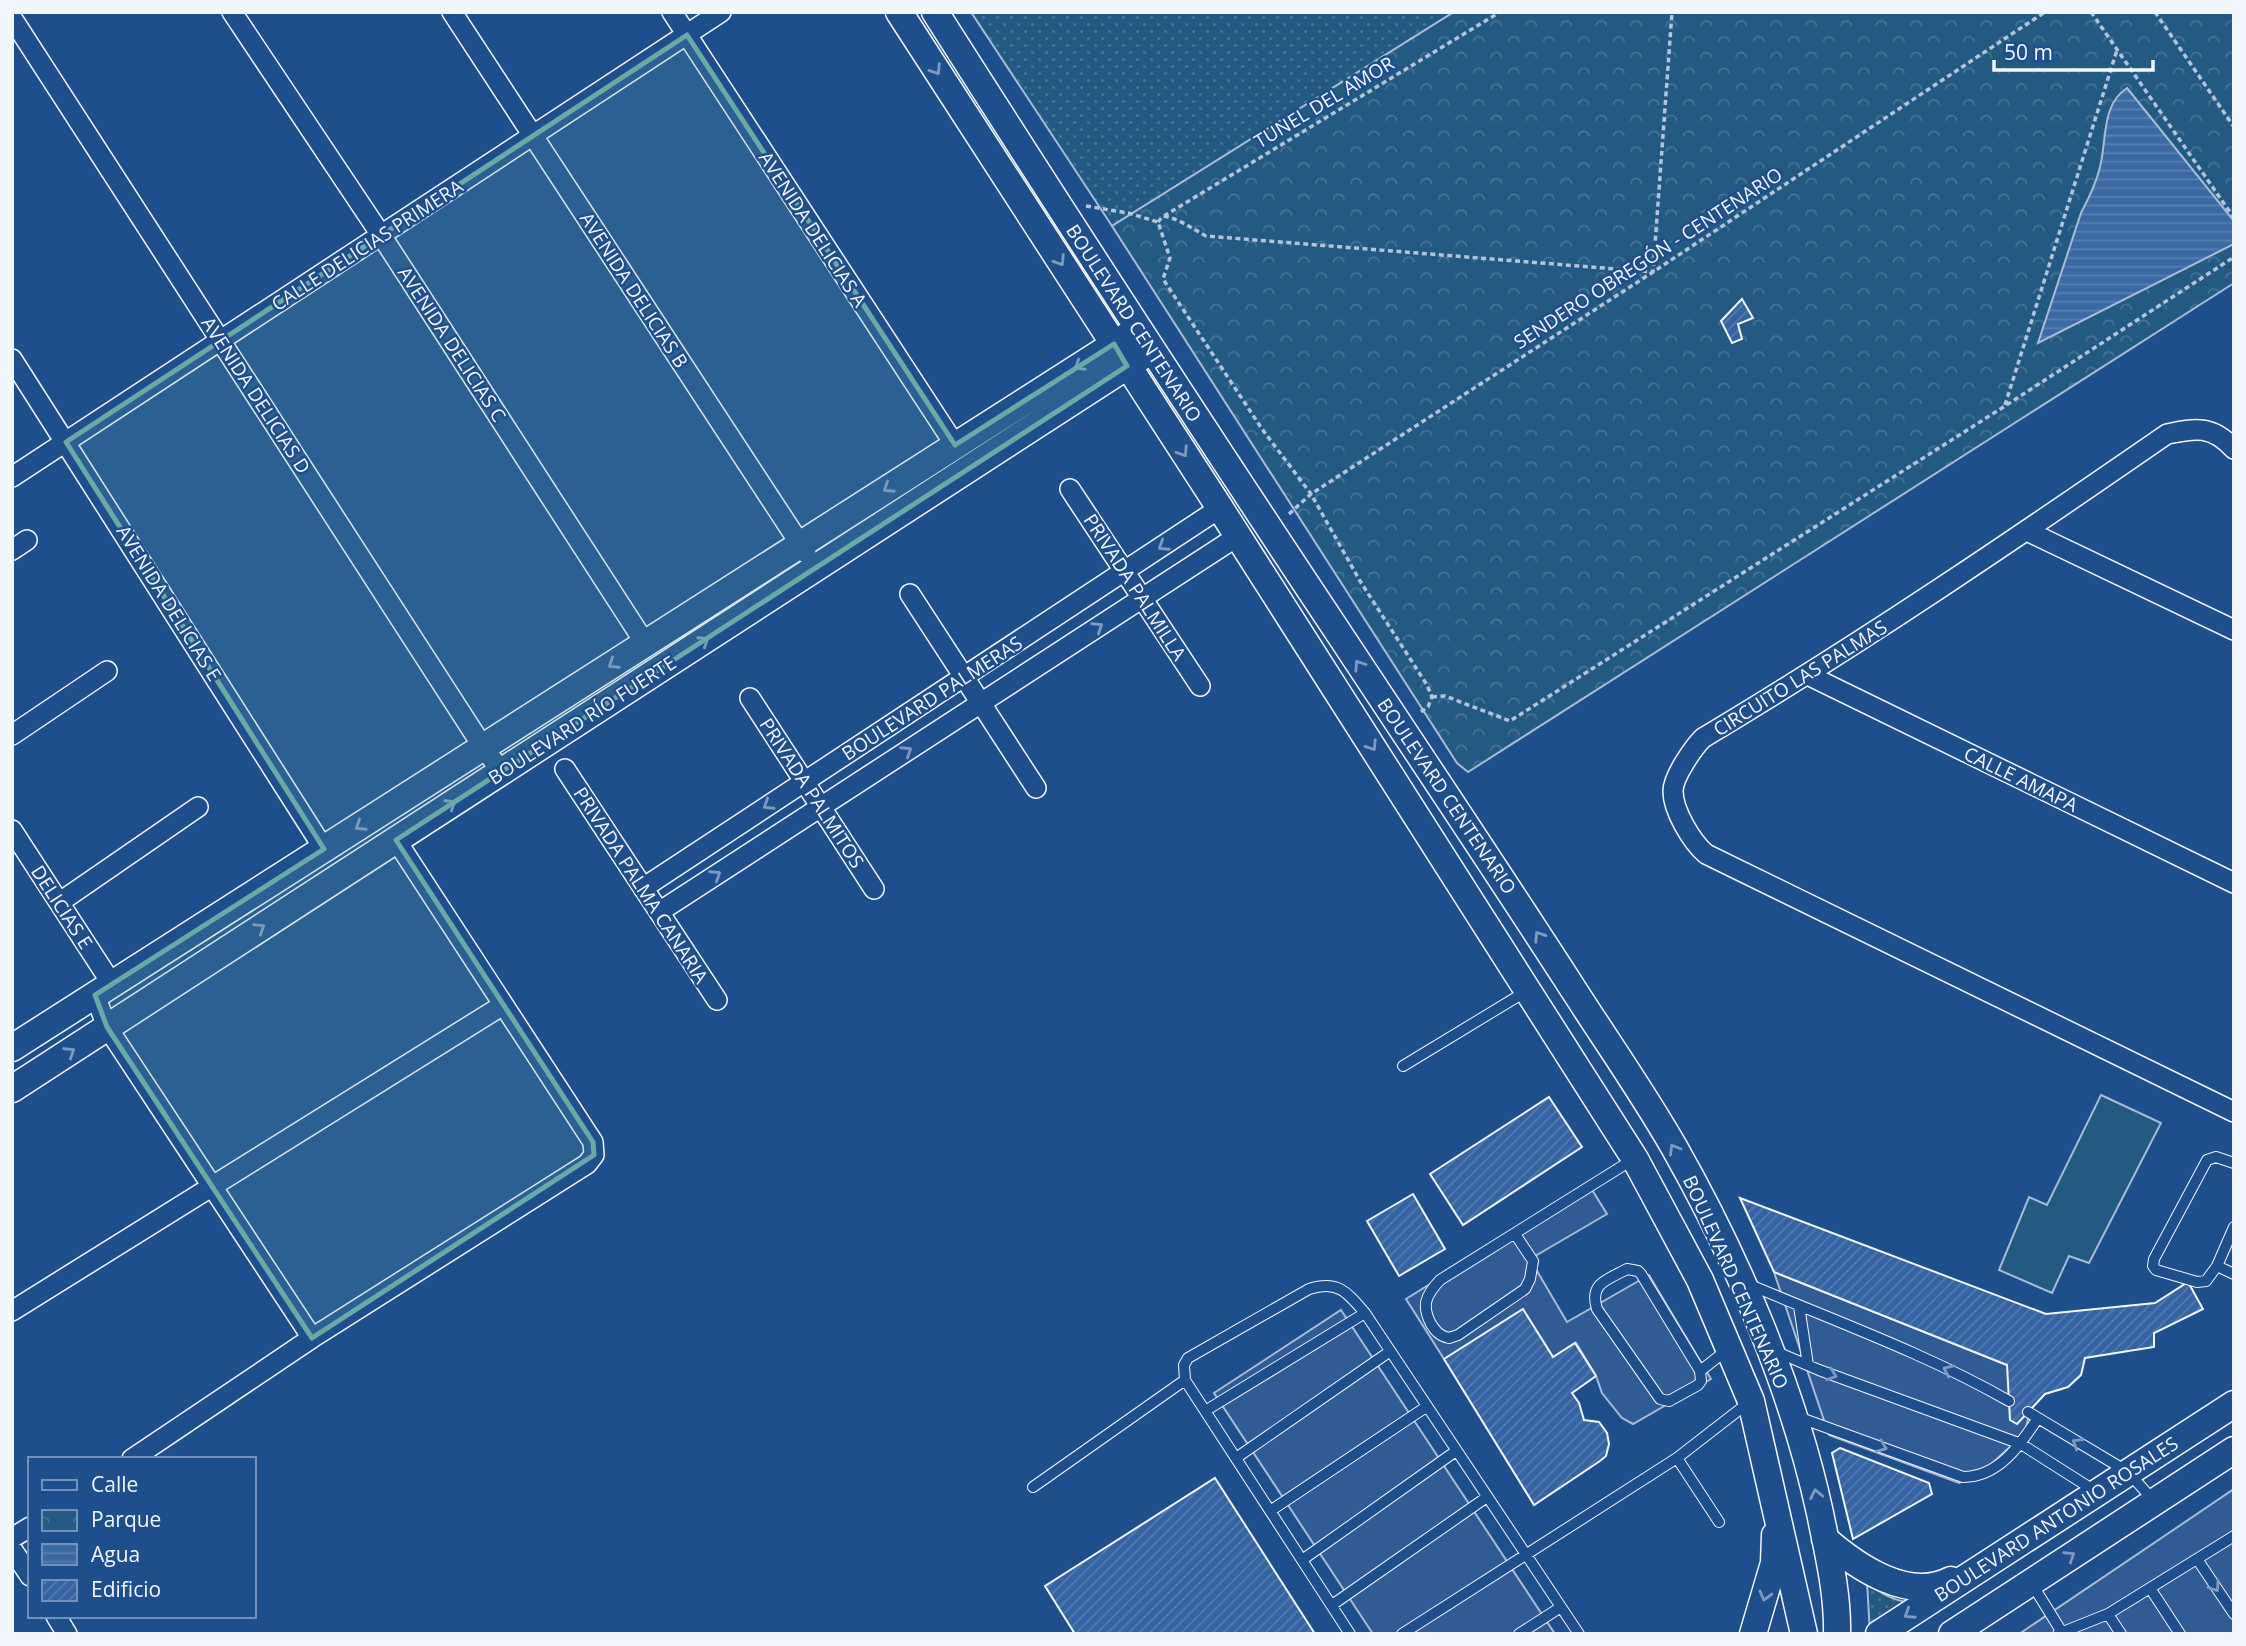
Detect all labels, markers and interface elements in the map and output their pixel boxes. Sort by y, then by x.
scale bar [1994,28,2153,72]
text: 50 m [2004,38,2053,66]
street label: TUNEL DEL AMOR [1249,50,1399,154]
one-way arrow [928,62,941,75]
street label: AVENIDA DELICIAS A [753,146,873,312]
street label: SENDERO OBREGÓN - CENTENARIO [1509,161,1787,355]
street label: CALLE DELICIAS PRIMERA [266,173,468,317]
street label: AVENIDA DELICIAS B [574,207,694,373]
street label: BOULEVARD CENTENARIO [1060,219,1208,427]
one-way arrow [1051,253,1064,266]
street label: AVENIDA DELICIAS C [392,261,512,427]
street label: AVENIDA DELICIAS D [195,311,317,479]
one-way arrow [1074,358,1087,371]
one-way arrow [1175,444,1188,457]
one-way arrow [882,480,895,493]
street label: PRIVADA PALMILLA [1078,509,1192,665]
street label: AVENIDA DELICIAS E [111,520,227,686]
one-way arrow [1158,538,1171,551]
street label: CIRCUITO LAS PALMAS [1708,614,1892,742]
one-way arrow [1090,623,1103,636]
street label: BOULEVARD PALMERAS [837,630,1027,766]
one-way arrow [696,636,709,649]
street label: BOULEVARD RÍO FUERTE [483,649,681,791]
one-way arrow [608,655,621,668]
one-way arrow [1355,659,1368,672]
street label: BOULEVARD CENTENARIO [1372,693,1522,899]
street label: PRIVADA PALMITOS [754,713,870,873]
one-way arrow [1364,738,1377,751]
street label: CALLE AMAPA [1960,740,2082,818]
one-way arrow [899,747,912,759]
street label: PRIVADA PALMA CANARIA [568,782,714,988]
one-way arrow [763,797,776,810]
one-way arrow [443,800,456,813]
one-way arrow [355,817,368,830]
street label: DELICIAS E [25,860,99,954]
one-way arrow [709,870,722,883]
one-way arrow [253,924,266,937]
one-way arrow [1535,931,1547,944]
one-way arrow [62,1047,75,1060]
one-way arrow [1669,1143,1682,1156]
street label: BOULEVARD CENTENARIO [1677,1171,1795,1393]
one-way arrow [1943,1364,1955,1378]
one-way arrow [1826,1367,1838,1381]
street label: BOULEVARD ANTONIO ROSALES [1929,1430,2183,1608]
one-way arrow [1875,1438,1887,1452]
one-way arrow [2072,1438,2085,1451]
legend [28,1457,256,1618]
text: Calle [91,1470,138,1498]
one-way arrow [1809,1488,1824,1500]
text: Parque [91,1505,161,1533]
text: Agua [91,1540,140,1568]
one-way arrow [2063,1552,2076,1565]
text: Edificio [91,1575,161,1603]
one-way arrow [2207,1579,2220,1592]
one-way arrow [1759,1590,1773,1602]
one-way arrow [1904,1606,1917,1619]

